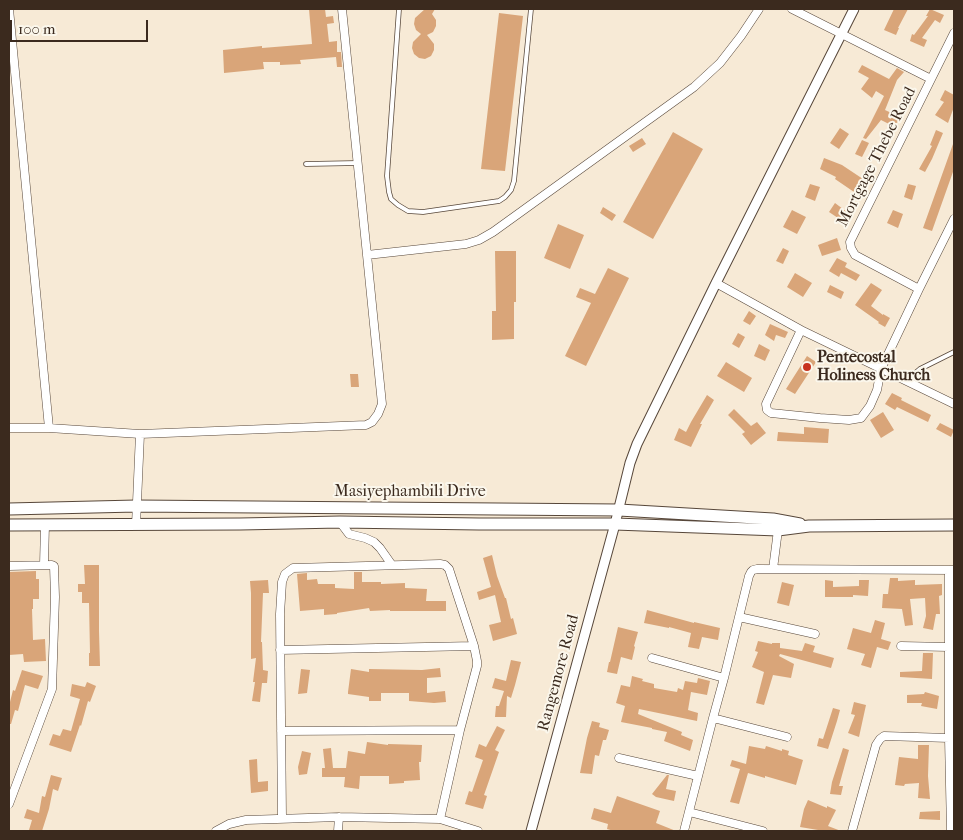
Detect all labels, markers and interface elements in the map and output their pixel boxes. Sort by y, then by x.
scale bar [12,10,150,42]
text: 100 m [18,20,56,38]
street label: Mortgage Thebe Road [833,84,921,230]
place label: Pentecostal Holiness Church [817,348,930,386]
marker: Pentecostal Holiness Church [801,361,813,373]
street label: Masiyephambili Drive [334,482,486,502]
street label: Rangemore Road [534,613,584,733]

